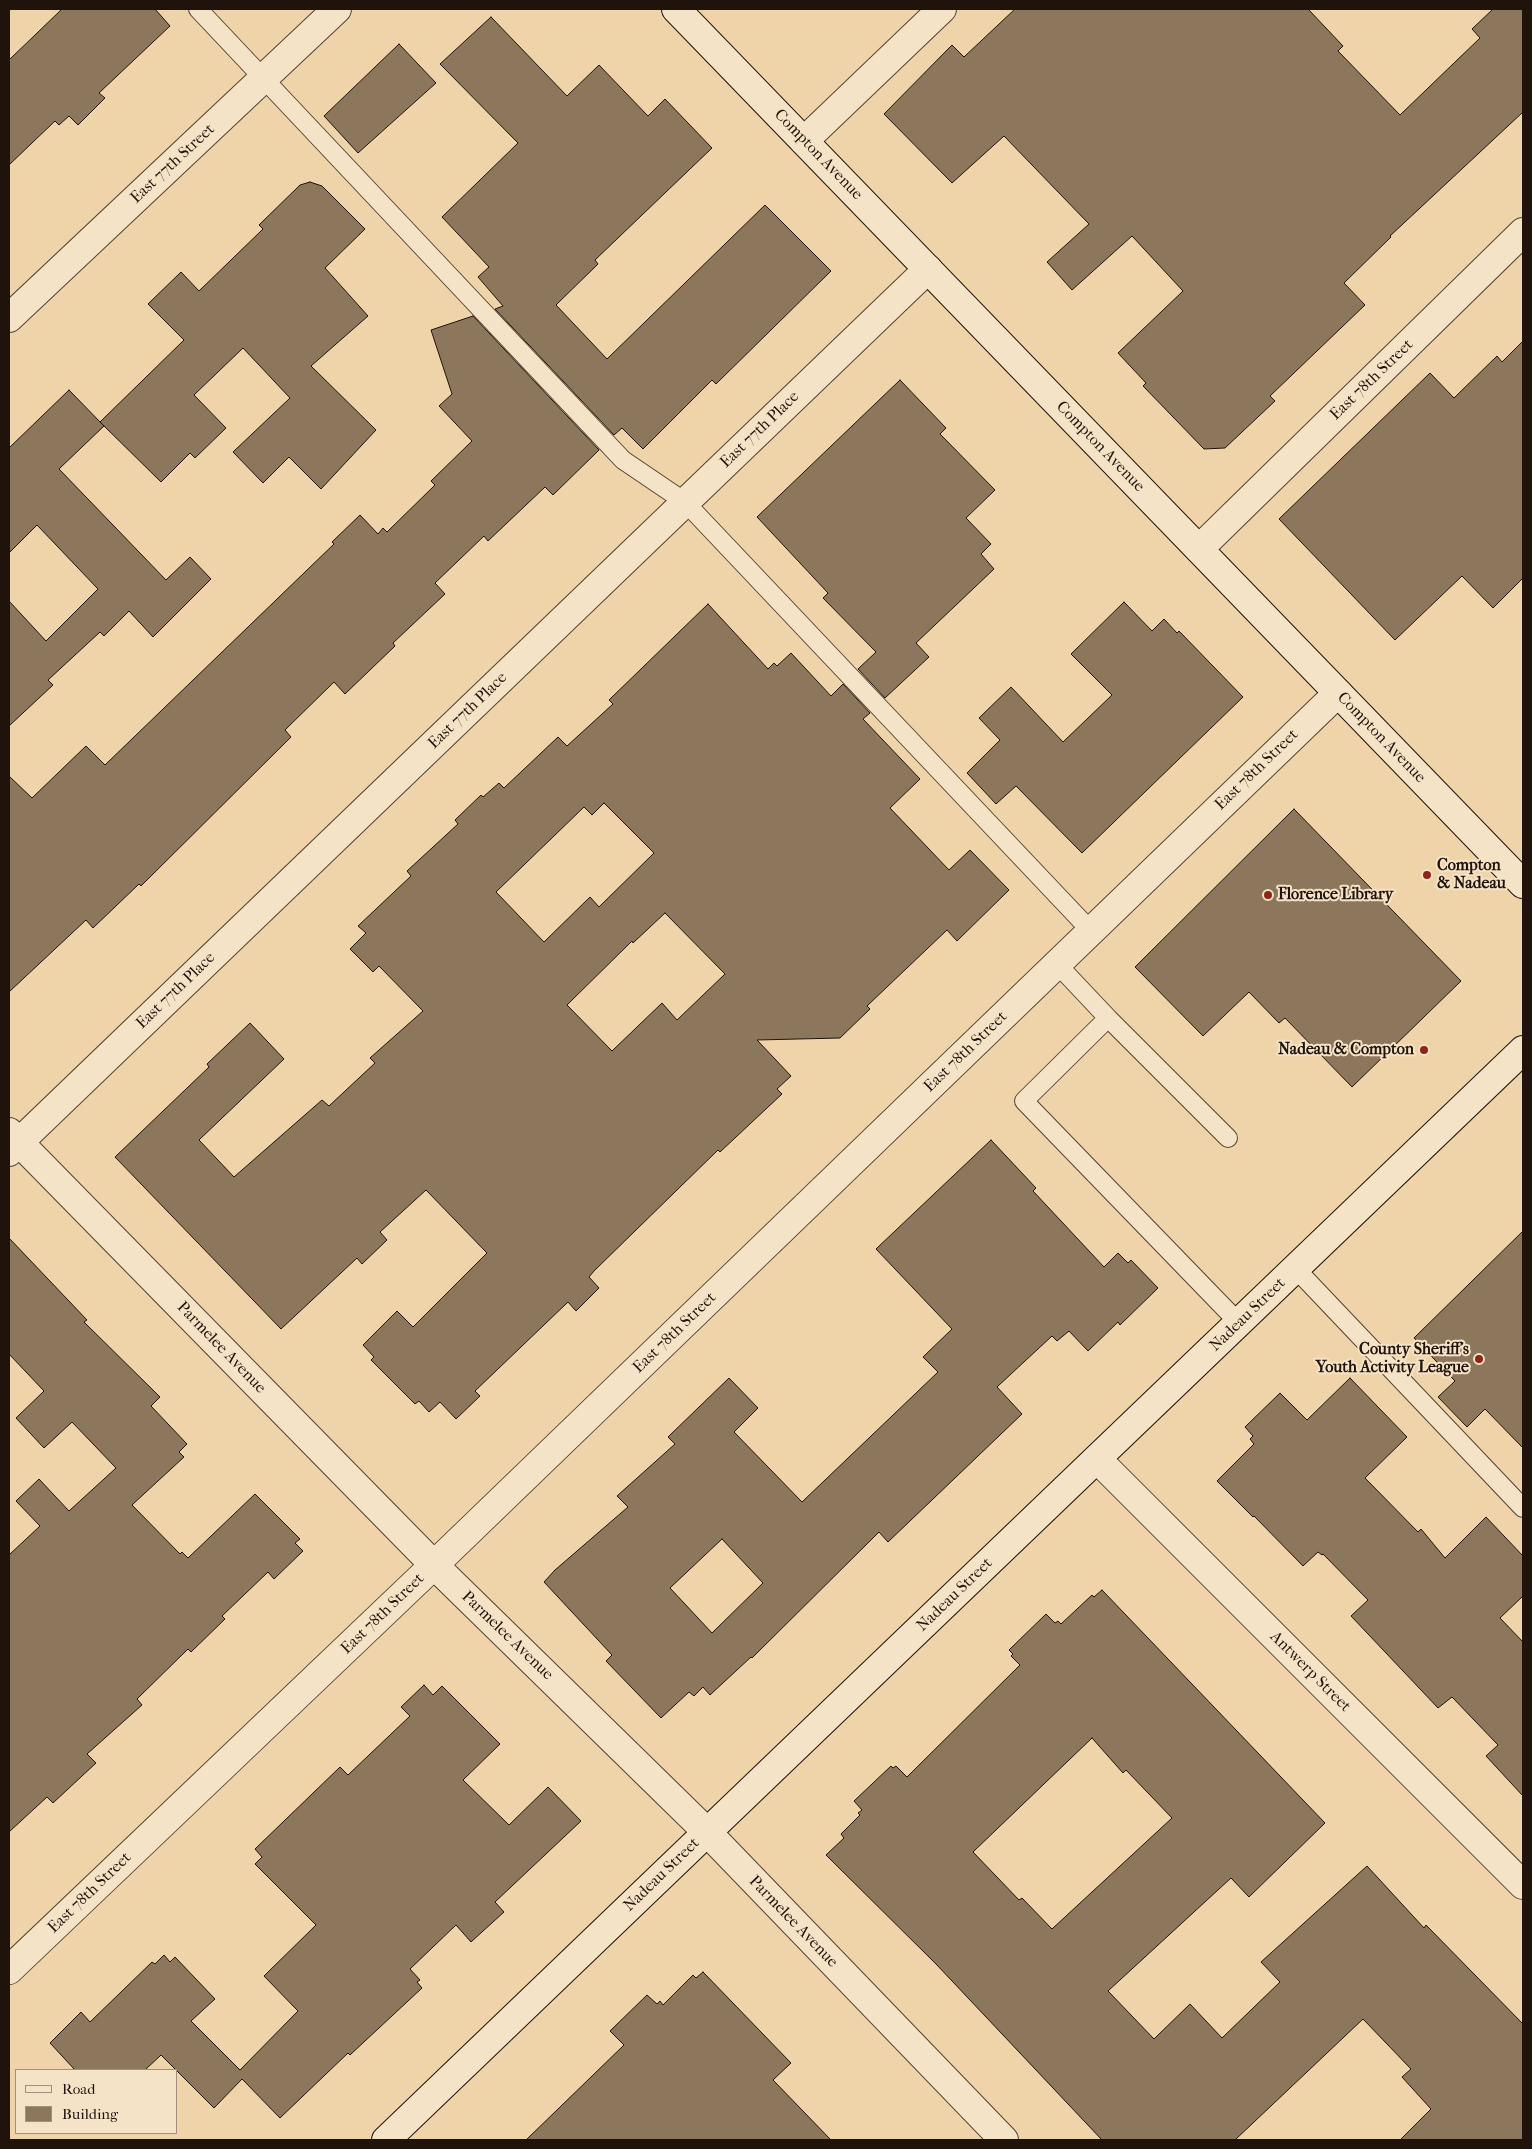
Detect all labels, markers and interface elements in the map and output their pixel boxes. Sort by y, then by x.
street label: Compton Avenue [770,106,866,204]
street label: East 77th Street [127,120,219,208]
street label: East 78th Street [1326,335,1418,425]
street label: East 77th Place [717,388,803,472]
street label: Compton Avenue [1052,398,1148,496]
street label: East 77th Place [425,669,511,753]
street label: Compton Avenue [1333,689,1429,787]
street label: East 78th Street [1211,725,1303,815]
place label: Compton & Nadeau [1437,856,1506,894]
marker: Compton & Nadeau [1421,869,1433,881]
place label: Florence Library [1278,885,1393,905]
marker: Florence Library [1262,889,1274,901]
street label: East 77th Place [133,949,219,1033]
street label: East 78th Street [920,1007,1012,1097]
place label: Nadeau & Compton [1278,1040,1414,1060]
marker: Nadeau & Compton [1418,1044,1430,1056]
street label: Nadeau Street [1206,1274,1290,1356]
street label: East 78th Street [629,1288,721,1378]
street label: Parmelee Avenue [172,1298,270,1398]
place label: County Sheriff's Youth Activity League [1316,1340,1469,1378]
marker: County Sheriff's Youth Activity League [1473,1353,1485,1365]
street label: Nadeau Street [913,1554,997,1636]
street label: East 78th Street [337,1569,429,1659]
street label: Parmelee Avenue [457,1587,557,1685]
street label: Antwerp Street [1266,1628,1354,1716]
street label: Nadeau Street [620,1834,704,1916]
street label: East 78th Street [44,1848,136,1938]
street label: Parmelee Avenue [744,1872,842,1972]
legend [15,2069,178,2134]
text: Road [62,2080,95,2098]
text: Building [62,2105,118,2123]

